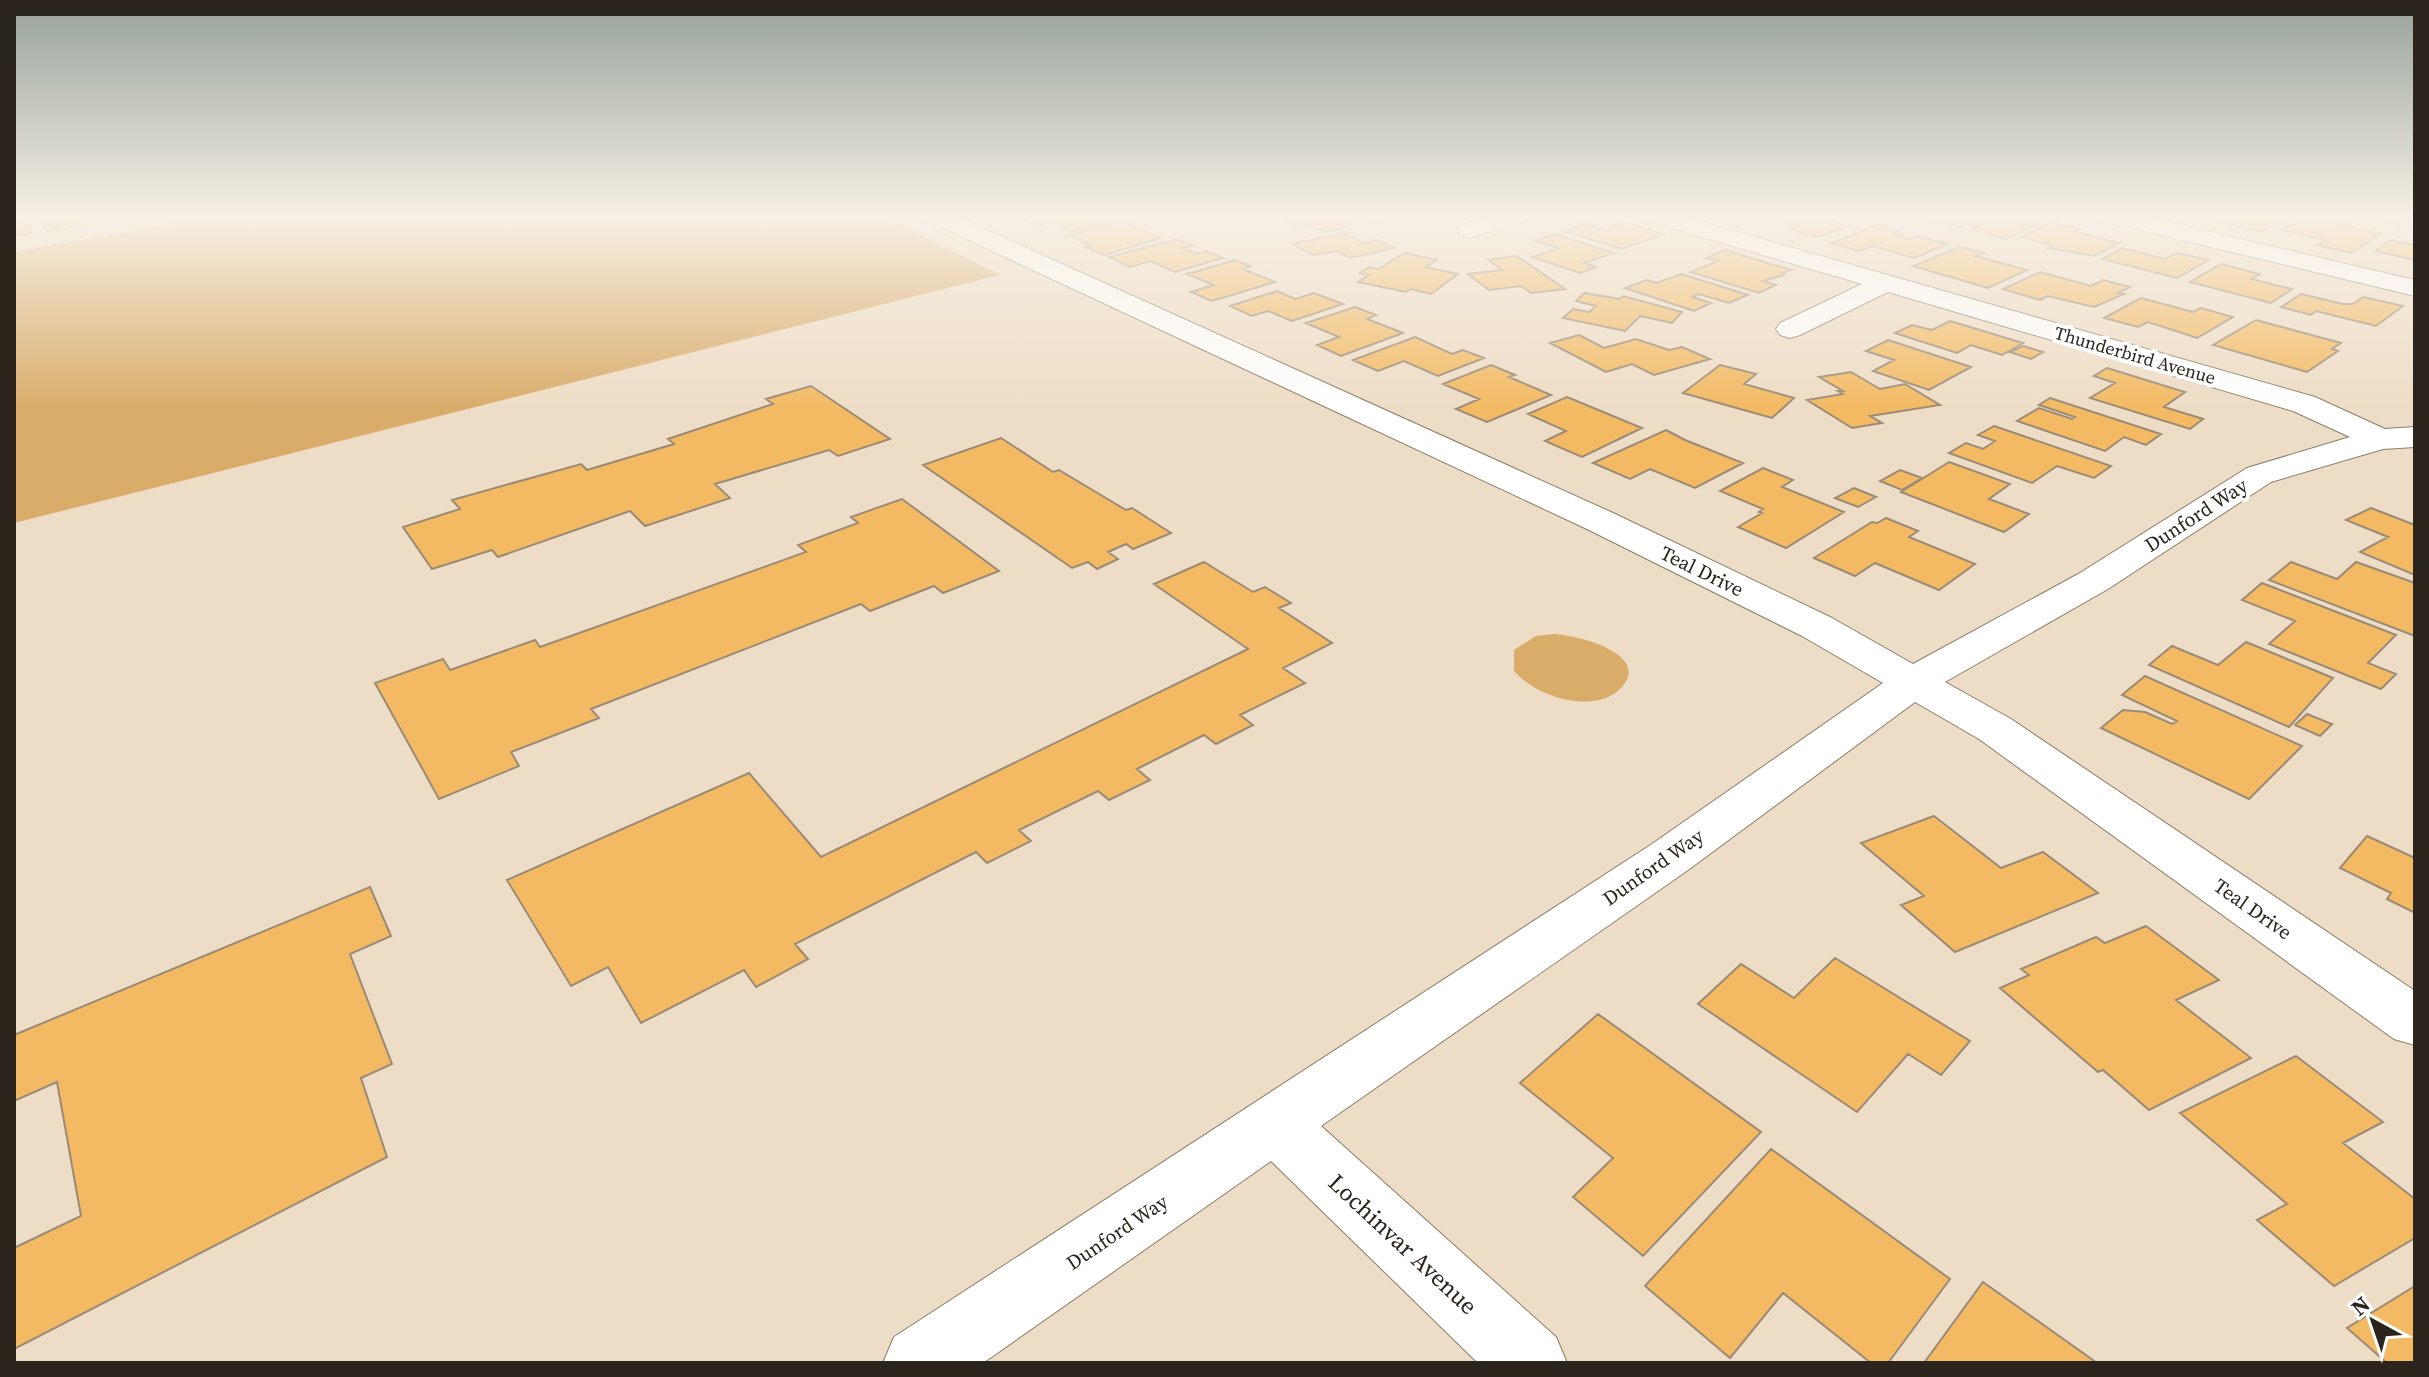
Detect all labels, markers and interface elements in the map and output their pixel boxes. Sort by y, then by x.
street label: Thunderbird Avenue [2052,320,2218,390]
street label: Dunford Way [2139,471,2254,559]
street label: Teal Drive [1656,539,1748,603]
street label: Dunford Way [1597,821,1710,912]
street label: Teal Drive [2208,872,2298,946]
street label: Lochinvar Avenue [1321,1166,1485,1322]
street label: Dunford Way [1060,1187,1174,1276]
north arrow [2333,1281,2413,1361]
text: N [2344,1289,2376,1322]

